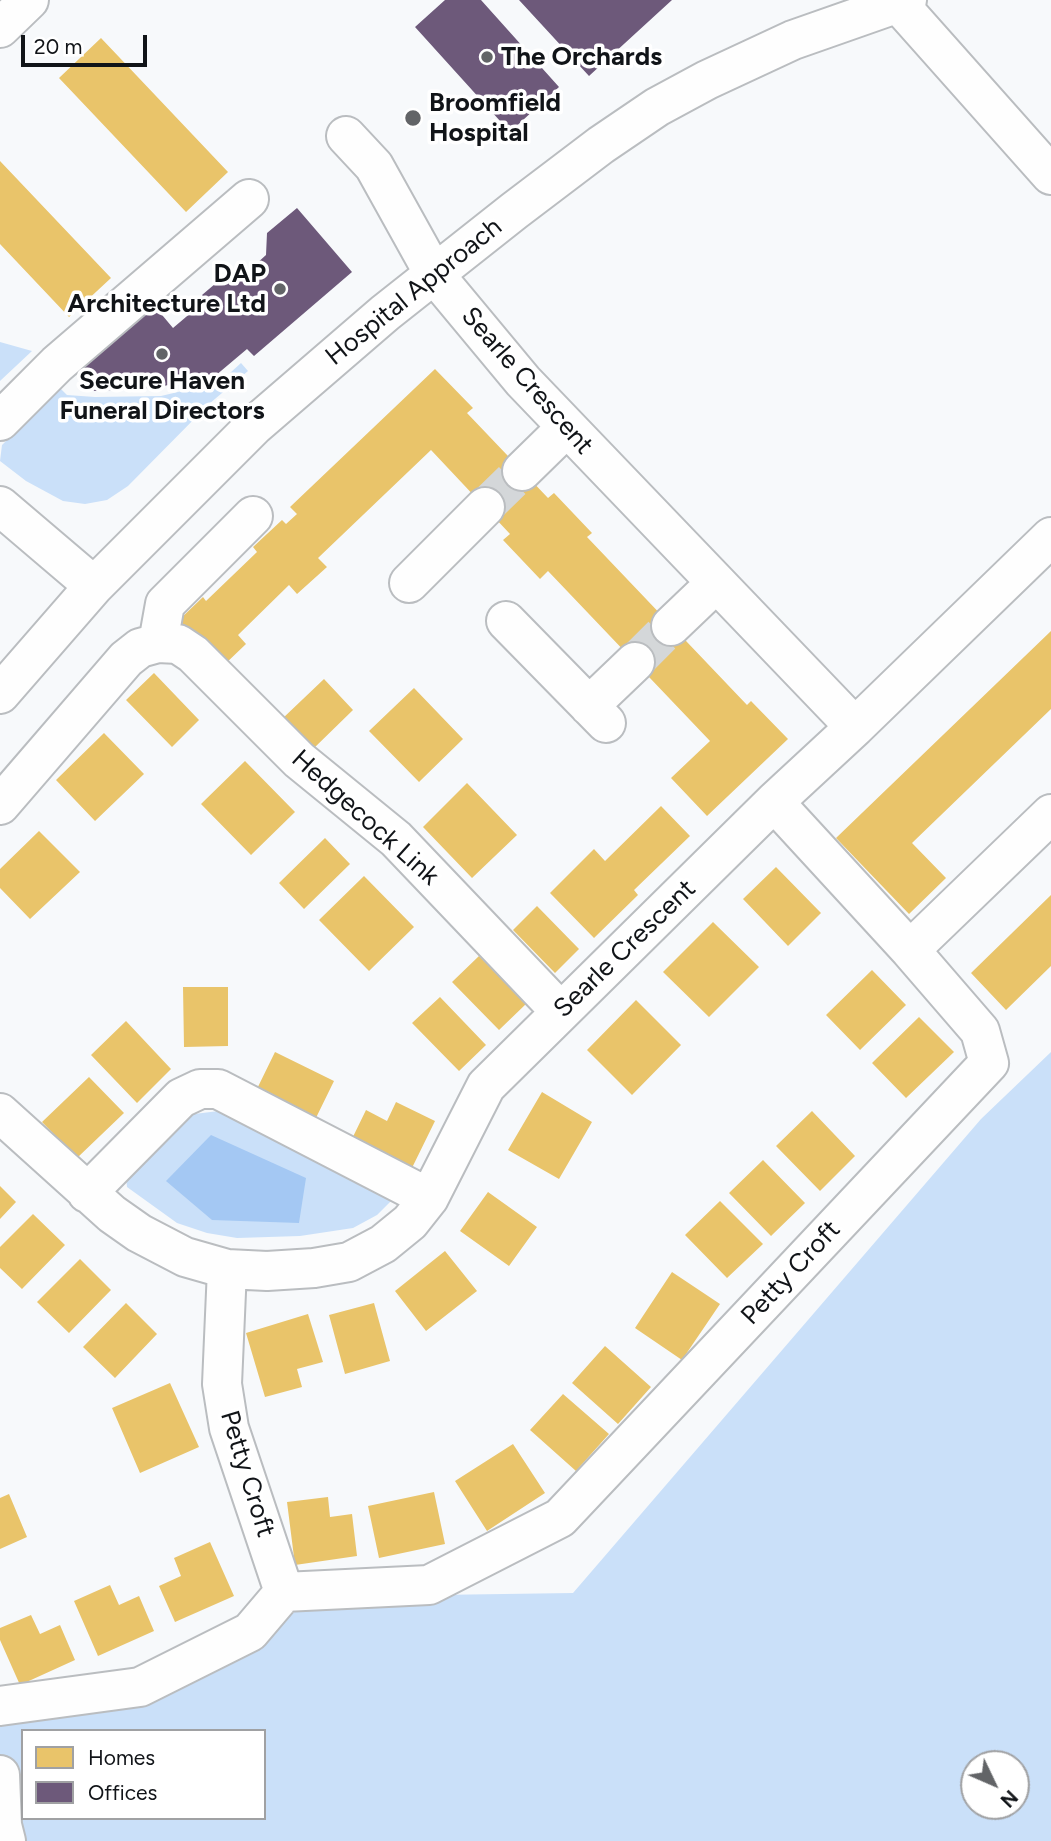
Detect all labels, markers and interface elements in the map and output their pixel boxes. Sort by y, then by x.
scale bar [24,21,150,65]
text: 20 m [34,34,82,59]
place label: The Orchards [501,41,662,73]
marker: The Orchards [479,49,495,65]
place label: Broomfield Hospital [429,87,561,148]
marker: Broomfield Hospital [403,108,423,128]
street label: Hospital Approach [320,211,508,373]
place label: DAP Architecture Ltd [68,258,266,320]
marker: DAP Architecture Ltd [272,281,288,297]
street label: Searle Crescent [455,301,599,461]
marker: Secure Haven Funeral Directors [154,346,170,362]
place label: Secure Haven Funeral Directors [59,365,265,426]
street label: Hedgecock Link [285,744,445,892]
street label: Searle Crescent [548,874,702,1024]
street label: Petty Croft [735,1215,847,1331]
street label: Petty Croft [213,1407,281,1541]
legend [21,1729,266,1820]
text: Homes [88,1745,155,1770]
north arrow [960,1750,1030,1820]
text: Offices [88,1780,157,1805]
text: N [996,1785,1022,1812]

